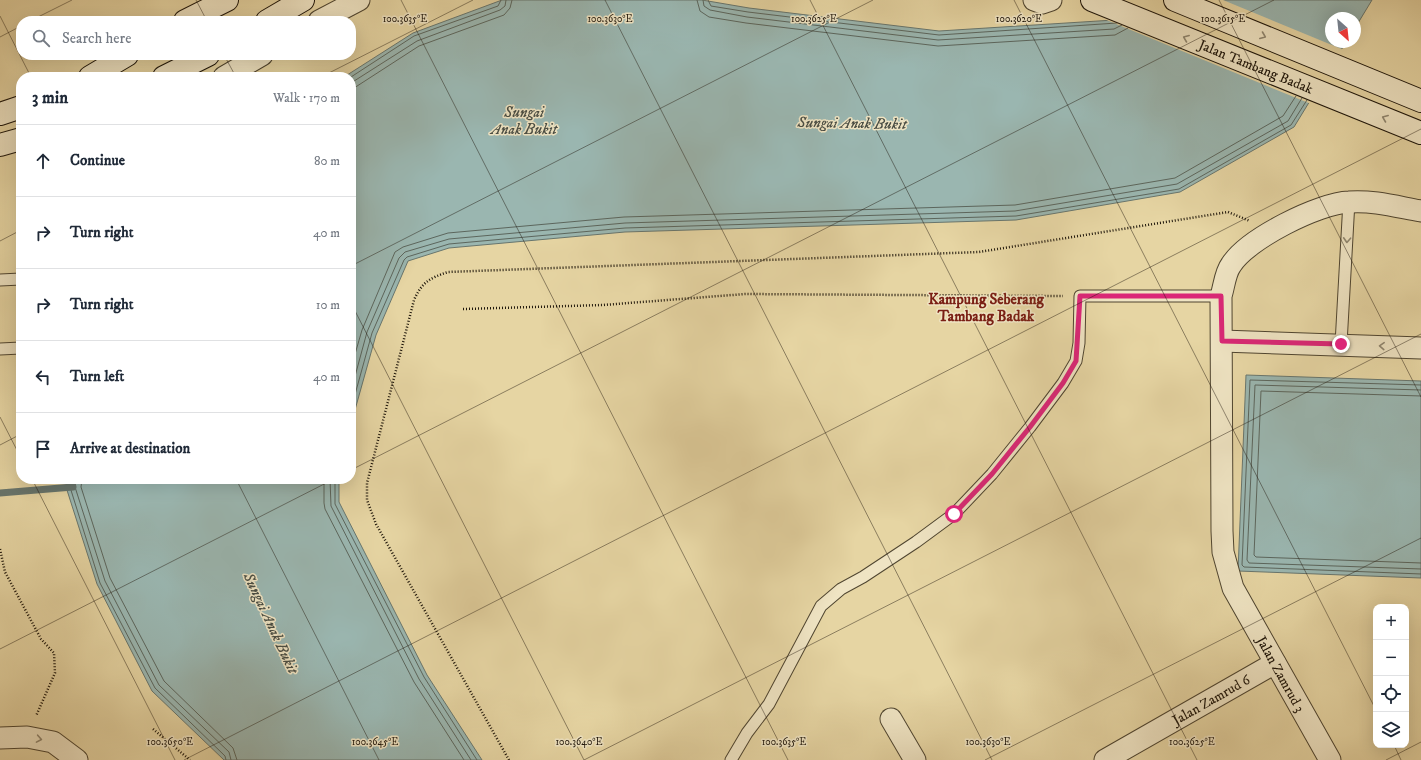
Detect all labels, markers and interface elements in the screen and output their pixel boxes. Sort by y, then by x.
north arrow [1325,12,1361,48]
text: 100.3635°E [383,13,427,25]
text: 100.3630°E [587,13,633,25]
text: 100.3625°E [791,13,837,25]
text: 100.3620°E [996,13,1042,25]
text: 100.3615°E [1201,13,1245,25]
search box [16,16,356,60]
icon: search [30,27,52,49]
text: Search here [62,29,131,48]
one-way arrow [1259,32,1266,40]
one-way arrow [1183,35,1190,43]
street label: Jalan Tambang Badak [1194,35,1316,98]
text: 3 min [32,87,68,109]
text: Walk · 170 m [273,90,340,106]
water label: Sungai Anak Bukit [489,103,558,139]
water label: Sungai Anak Bukit [796,113,908,134]
one-way arrow [1381,115,1388,123]
icon: ahead [32,150,54,172]
text: Continue [70,151,125,170]
text: 80 m [314,153,340,169]
icon: right [32,222,54,244]
text: Turn right [70,223,133,242]
text: 40 m [313,225,340,241]
one-way arrow [1342,237,1351,243]
district label: Kampung Seberang Tambang Badak [928,290,1045,326]
icon: right [32,294,54,316]
text: Turn right [70,295,133,314]
text: 10 m [316,297,340,313]
route end [1332,335,1350,353]
one-way arrow [1379,342,1385,351]
icon: left [32,366,54,388]
text: Turn left [70,367,124,386]
text: 40 m [313,369,340,385]
icon: arrive [32,438,54,460]
text: Arrive at destination [70,439,190,458]
route start [945,505,963,523]
water label: Sungai Anak Bukit [238,569,303,678]
map controls [1373,604,1409,748]
button: + [1373,604,1409,640]
street label: Jalan Zamrud 3 [1251,631,1308,716]
button: − [1373,640,1409,676]
street label: Jalan Zamrud 6 [1168,671,1254,731]
button: locate [1373,676,1409,712]
button: layers [1373,712,1409,748]
one-way arrow [36,734,42,743]
text: 100.3650°E [147,736,193,748]
text: 100.3645°E [352,736,398,748]
text: 100.3640°E [555,736,603,748]
text: 100.3635°E [762,736,806,748]
text: 100.3630°E [965,736,1011,748]
text: 100.3625°E [1169,736,1215,748]

